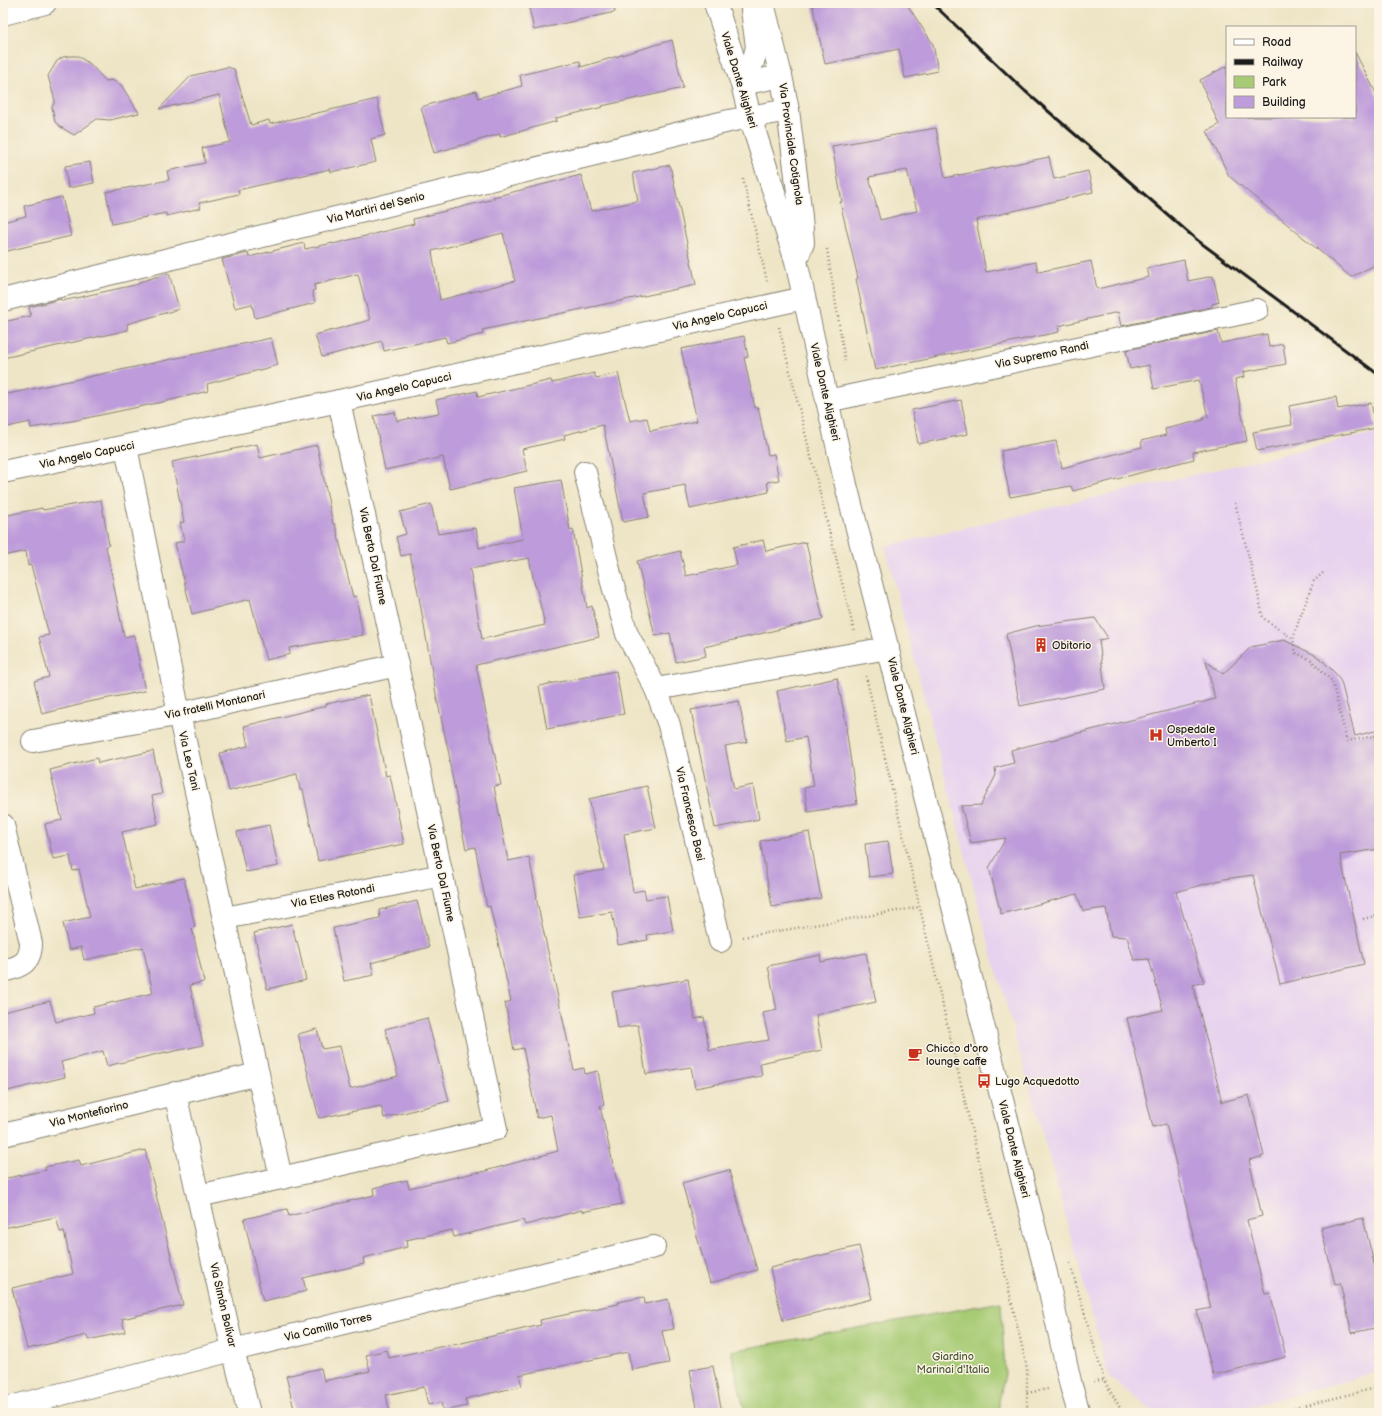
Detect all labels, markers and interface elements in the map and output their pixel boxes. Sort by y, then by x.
legend [1226,26,1356,118]
street label: Viale Dante Alighieri [718,30,760,130]
text: Road [1262,35,1291,50]
text: Railway [1262,55,1304,70]
text: Park [1262,75,1286,90]
street label: Via Provinciale Cotignola [776,82,806,206]
text: Building [1262,95,1306,110]
street label: Via Martiri del Senio [326,190,426,226]
street label: Via Angelo Capucci [671,299,769,333]
street label: Via Supremo Randi [994,339,1090,371]
street label: Viale Dante Alighieri [807,342,843,442]
street label: Via Angelo Capucci [355,370,453,404]
street label: Via Angelo Capucci [38,439,136,471]
street label: Via Berto Dal Fiume [356,506,390,606]
building icon: Obitorio [1033,637,1049,653]
place label: Obitorio [1052,639,1091,652]
street label: Viale Dante Alighieri [885,656,921,756]
street label: Via fratelli Montanari [164,688,266,722]
place label: Ospedale Umberto I [1167,723,1217,749]
hospital icon: Ospedale Umberto I [1148,727,1164,743]
street label: Via Leo Tani [176,730,202,792]
street label: Via Francesco Bosi [673,766,707,862]
street label: Via Berto Dal Fiume [424,823,458,923]
street label: Via Etles Rotondi [290,882,376,910]
place label: Chicco d'oro lounge caffe [926,1042,988,1068]
cafe icon: Chicco d'oro lounge caffe [907,1046,923,1062]
bus stop icon: Lugo Acquedotto [976,1073,992,1089]
place label: Lugo Acquedotto [995,1075,1080,1088]
street label: Via Montefiorino [48,1098,130,1130]
street label: Viale Dante Alighieri [996,1099,1032,1199]
street label: Via Simón Bolívar [207,1261,239,1350]
street label: Via Camillo Torres [283,1310,373,1344]
park label: Giardino Marinai d'Italia [917,1350,989,1376]

